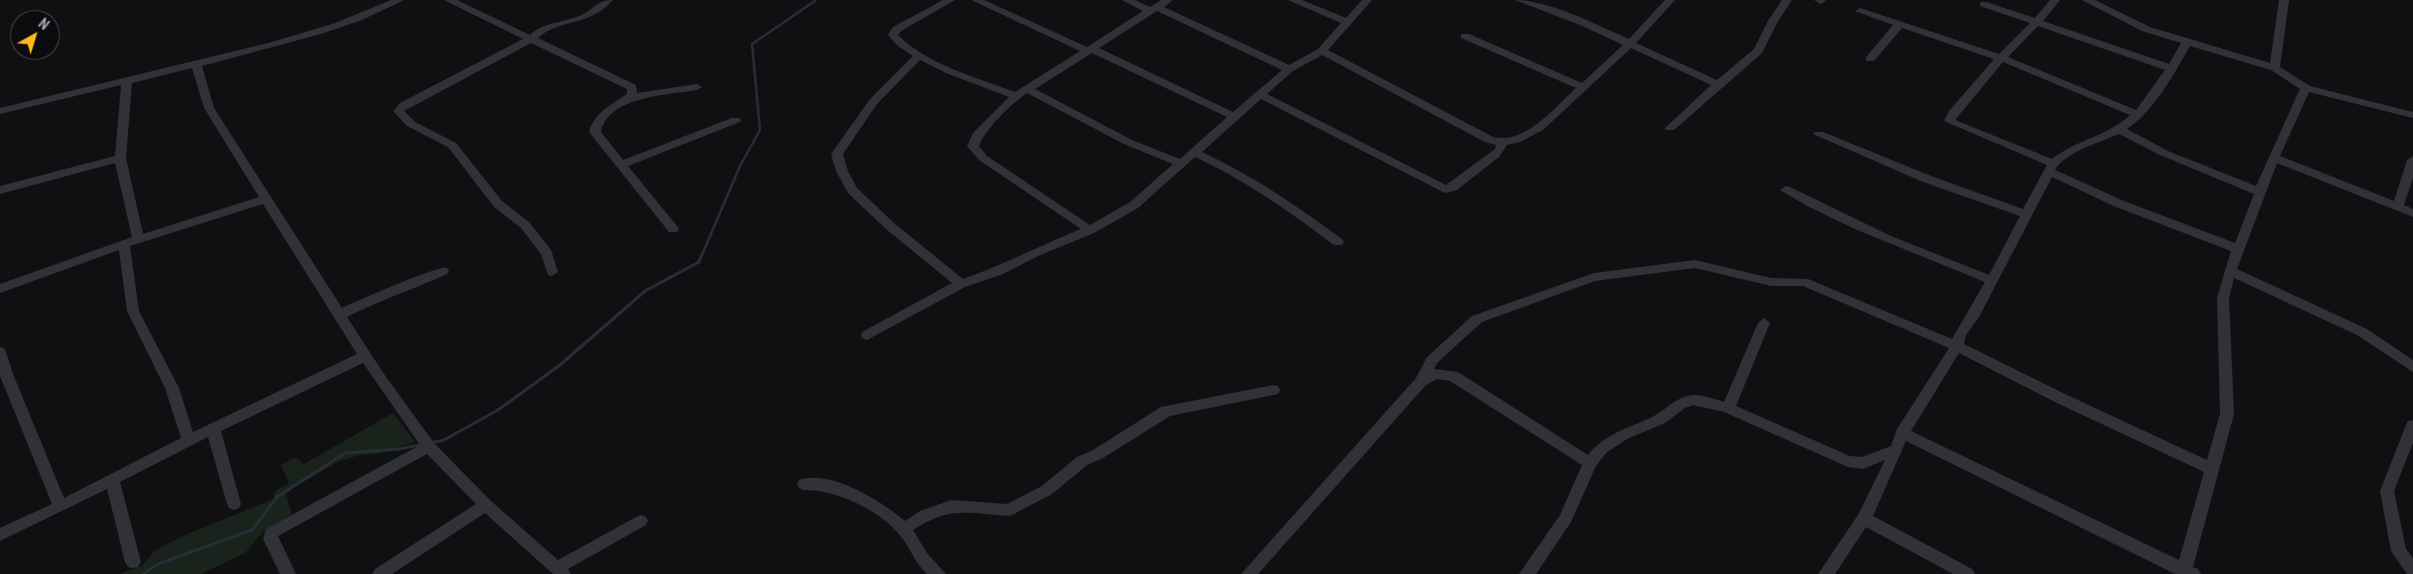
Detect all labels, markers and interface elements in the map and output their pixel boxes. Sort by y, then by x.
north arrow [10,10,60,60]
text: N [35,15,52,33]

